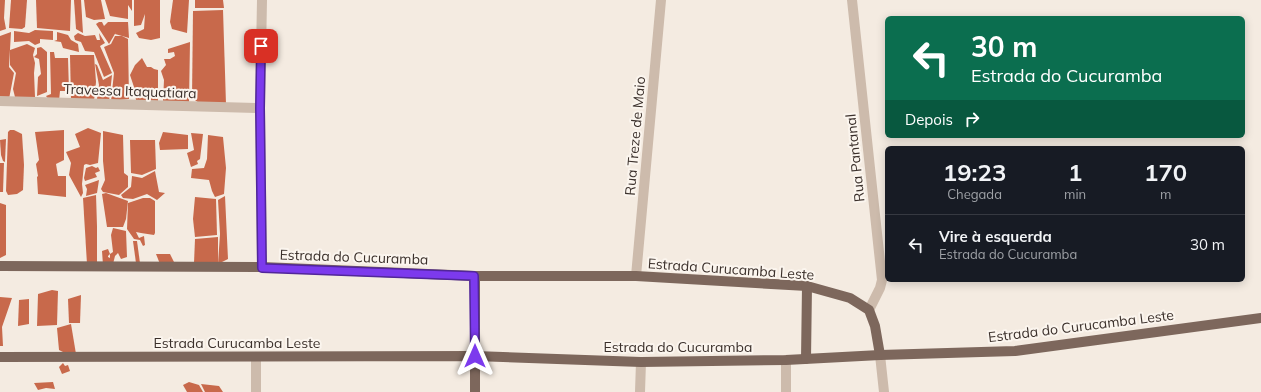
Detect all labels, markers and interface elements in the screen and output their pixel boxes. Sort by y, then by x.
pin [244,29,278,63]
text: 30 m [971,29,1037,64]
icon: left [905,32,957,84]
icon: arrive [250,35,272,57]
text: Estrada do Cucuramba [971,64,1162,87]
street label: Rua Treze de Maio [621,76,649,196]
street label: Travessa Itaquatiara [63,80,197,102]
icon: right [961,108,983,130]
text: Depois [905,110,953,129]
street label: Rua Pantanal [841,113,869,203]
text: 19:23 [943,157,1006,187]
text: 1 [1068,157,1082,187]
text: 170 [1144,157,1187,187]
text: Chegada [947,186,1002,202]
text: min [1064,186,1086,202]
text: m [1160,186,1171,202]
text: Vire à esquerda [939,227,1052,246]
icon: left [905,234,927,256]
text: 30 m [1190,235,1225,254]
street label: Estrada do Cucuramba [279,245,429,269]
text: Estrada do Cucuramba [939,246,1077,262]
street label: Estrada Curucamba Leste [647,254,815,284]
street label: Estrada do Curucamba Leste [987,306,1175,346]
street label: Estrada Curucamba Leste [154,334,320,352]
position arrow [454,335,496,377]
street label: Estrada do Cucuramba [604,338,752,356]

